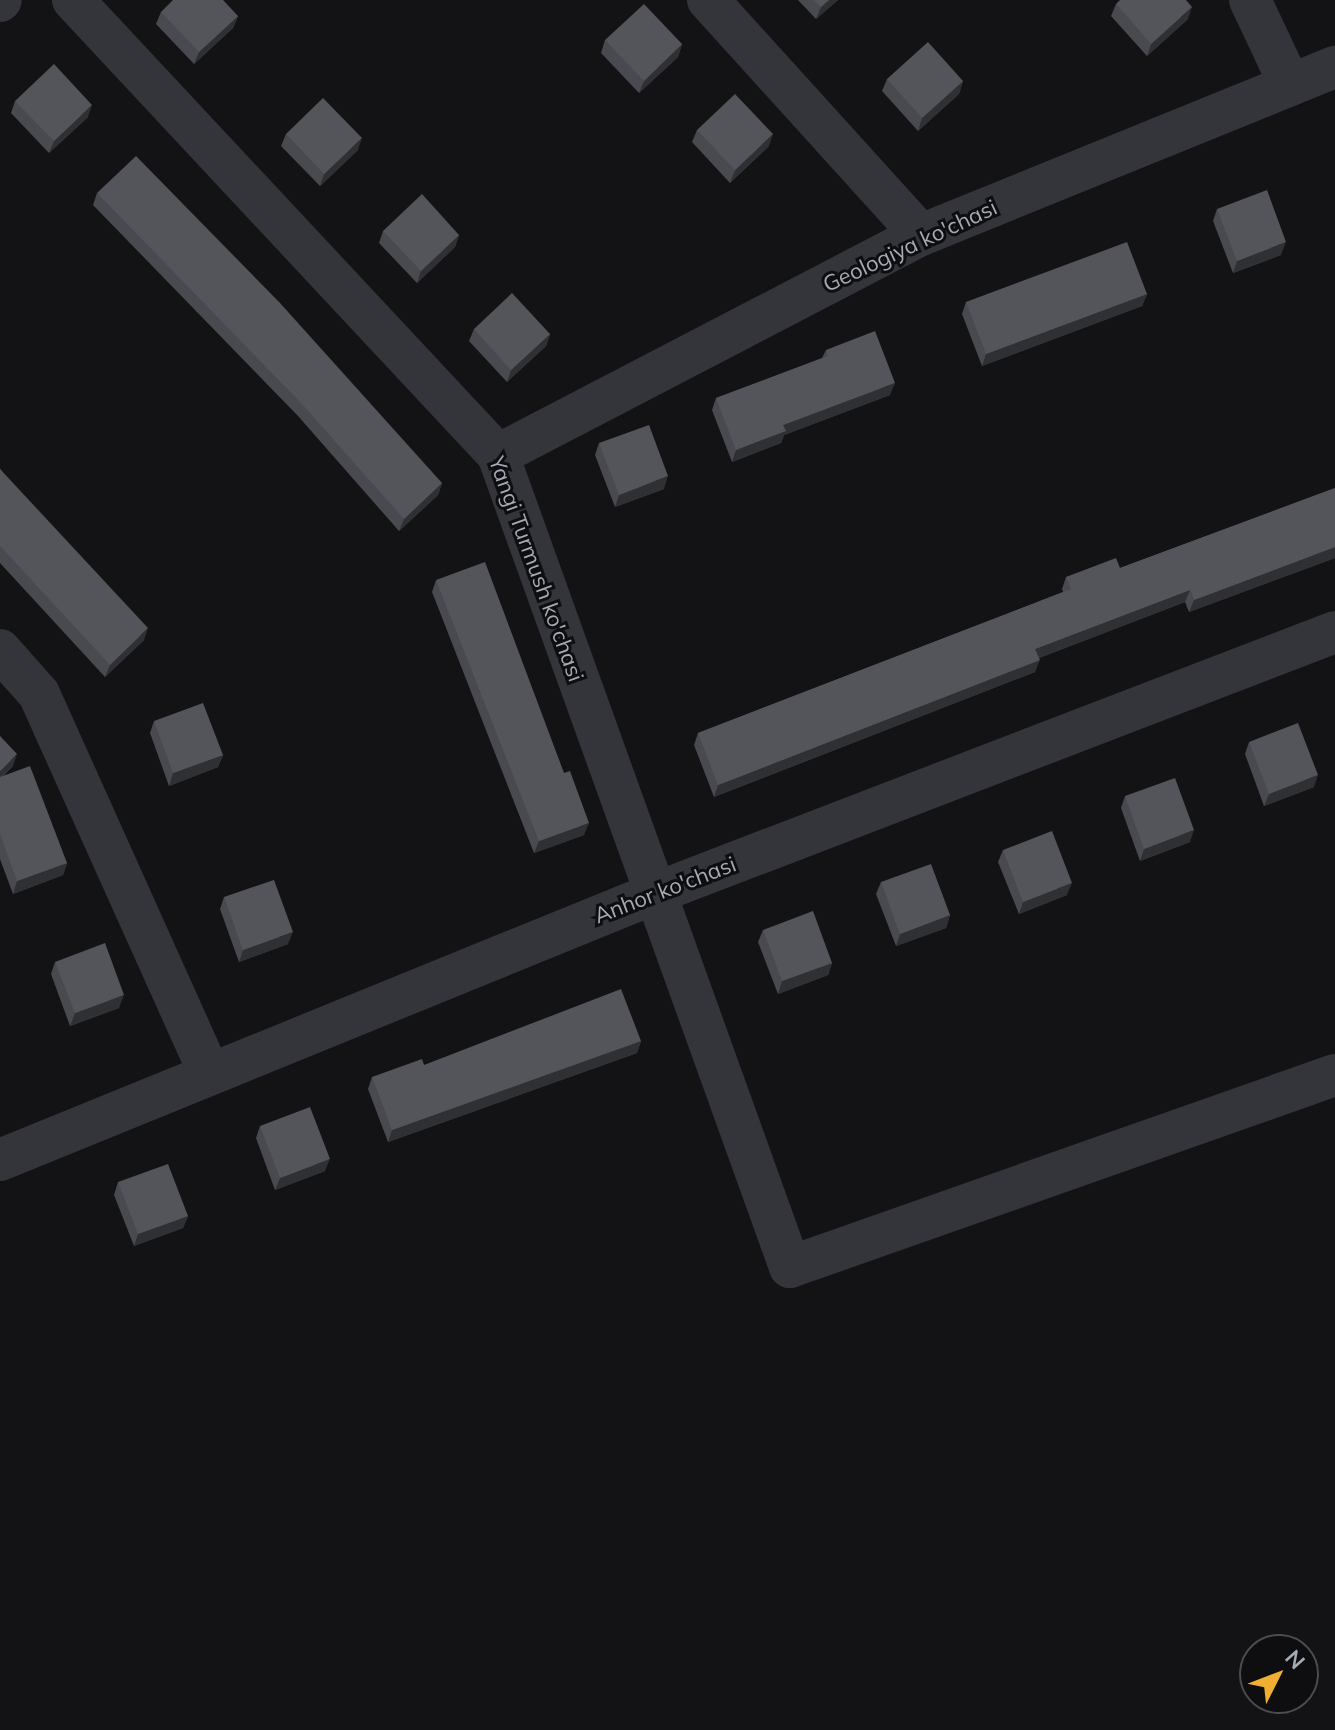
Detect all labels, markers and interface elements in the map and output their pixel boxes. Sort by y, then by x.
street label: Geologiya ko'chasi [819,194,1001,298]
street label: Yangi Turmush ko'chasi [483,453,589,685]
street label: Anhor ko'chasi [590,851,740,929]
north arrow [1239,1634,1319,1714]
text: N [1279,1644,1311,1675]

